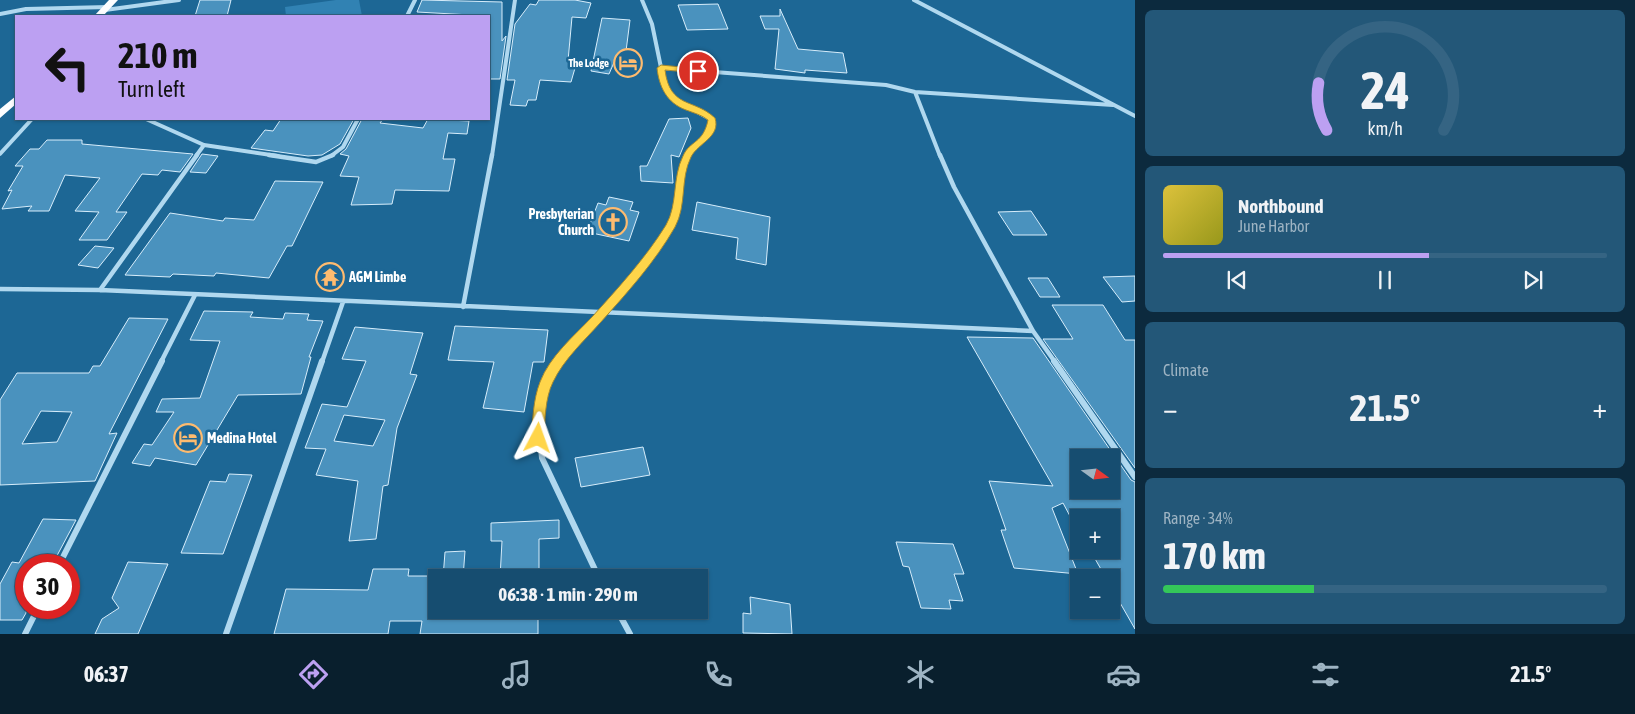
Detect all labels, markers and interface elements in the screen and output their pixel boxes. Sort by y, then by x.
icon: left [35,35,100,100]
text: 210 m [118,35,197,75]
hotel icon: The Lodge [613,48,643,78]
pin [677,50,719,92]
place label: The Lodge [568,57,609,69]
icon: arrive [684,57,712,85]
text: 24 [1361,60,1409,120]
text: Turn left [118,76,185,102]
text: km/h [1367,118,1403,139]
text: Northbound [1238,195,1324,217]
place label: Presbyterian Church [529,206,594,238]
church icon: Presbyterian Church [598,207,628,237]
text: June Harbor [1238,217,1309,235]
temple icon: AGM Limbe [315,262,345,292]
icon: previous [1223,266,1251,294]
icon: pause [1371,266,1399,294]
icon: next [1519,266,1547,294]
place label: AGM Limbe [348,269,406,285]
text: Climate [1163,361,1209,379]
text: 21.5° [1350,386,1420,429]
text: − [1163,392,1178,424]
text: + [1592,392,1607,424]
position arrow [511,411,563,463]
hotel icon: Medina Hotel [173,423,203,453]
place label: Medina Hotel [207,430,277,446]
north arrow [1070,449,1120,499]
map controls [1070,449,1120,619]
button: + [1070,509,1120,559]
text: Range · 34% [1163,509,1233,527]
text: 170 km [1163,534,1266,577]
speed limit sign: 30 [15,554,80,619]
button: − [1070,569,1120,619]
text: 06:38 · 1 min · 290 m [498,583,638,605]
icon: directions [296,657,331,692]
icon: music [499,657,534,692]
icon: phone [701,657,736,692]
icon: climate [903,657,938,692]
icon: car [1106,657,1141,692]
icon: filters [1308,657,1343,692]
text: 06:37 [84,661,129,687]
text: 21.5° [1510,661,1551,687]

